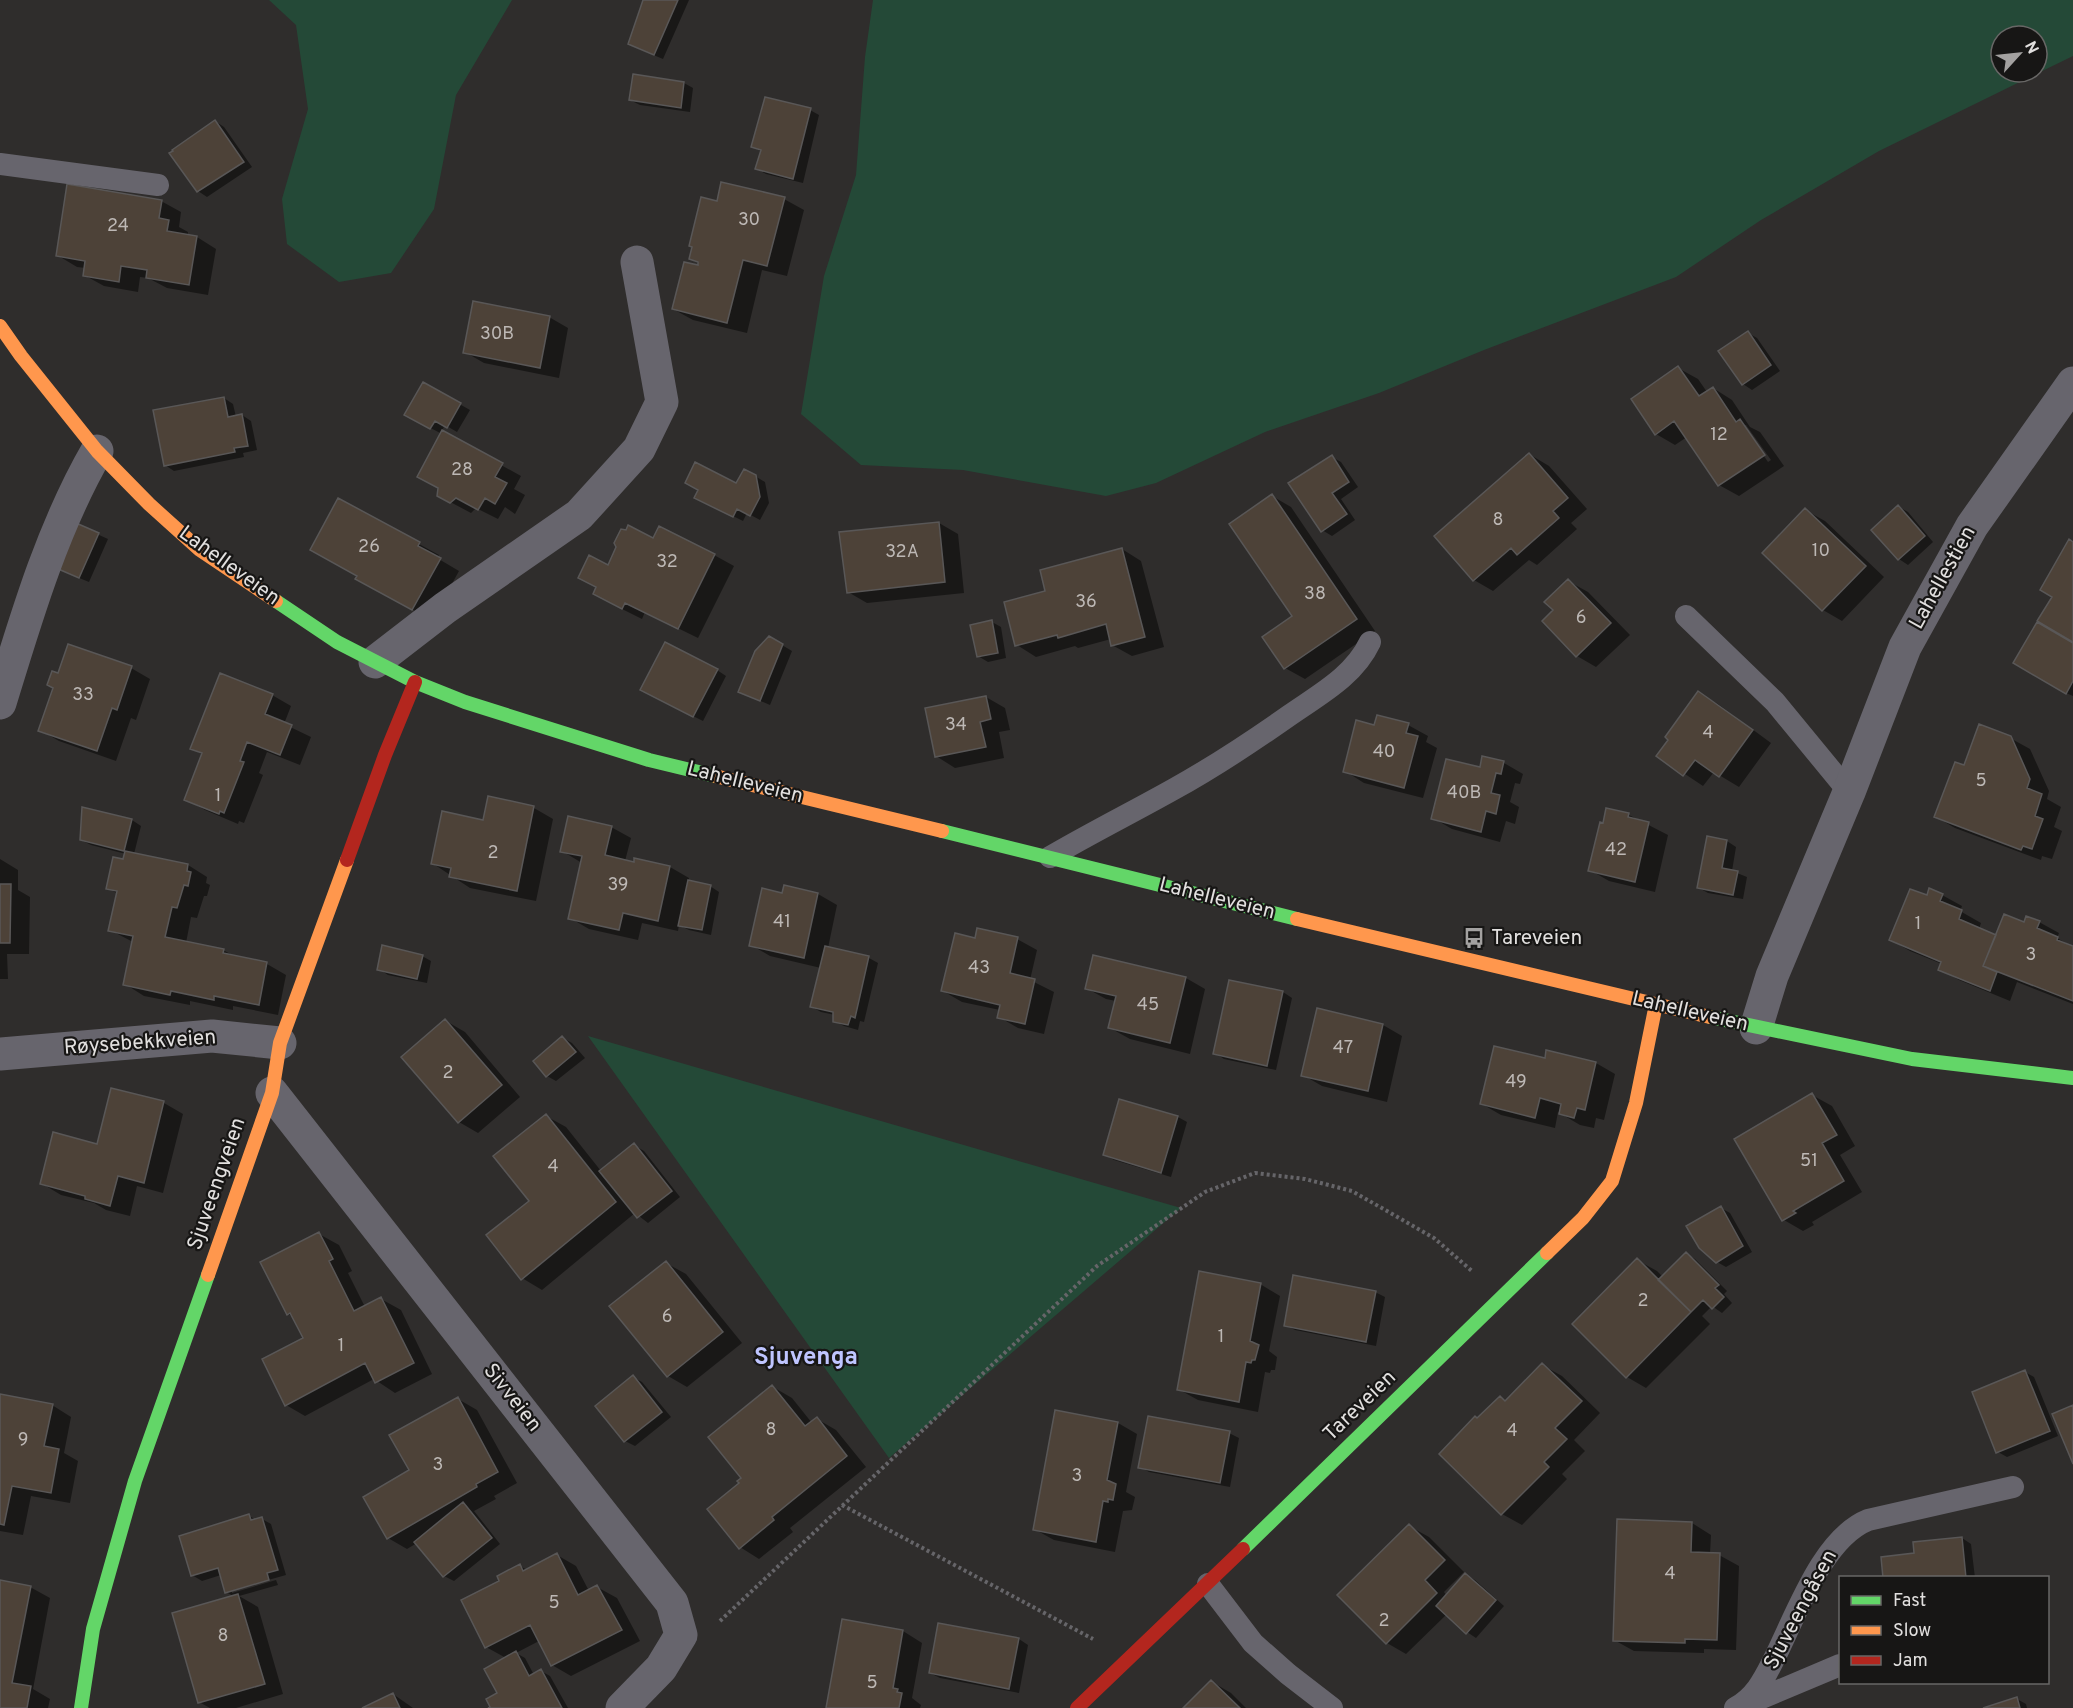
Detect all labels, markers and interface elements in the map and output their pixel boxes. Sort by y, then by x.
north arrow [1989,24,2049,84]
text: N [2019,38,2042,58]
house number: 30 [738,209,760,232]
house number: 24 [107,215,129,238]
house number: 30B [480,323,514,346]
house number: 12 [1710,424,1728,447]
house number: 28 [451,459,473,482]
house number: 8 [1493,509,1504,532]
street label: Lahelleveien [173,520,285,612]
street label: Lahellestien [1904,522,1982,634]
house number: 26 [358,536,380,559]
house number: 10 [1812,540,1830,563]
house number: 32A [885,541,919,564]
house number: 32 [656,551,678,574]
house number: 38 [1304,583,1326,606]
house number: 36 [1075,591,1097,614]
house number: 6 [1576,607,1586,630]
house number: 33 [72,684,94,707]
house number: 34 [945,714,967,737]
house number: 4 [1702,722,1714,745]
house number: 40 [1373,741,1395,764]
street label: Lahelleveien [684,756,806,810]
house number: 5 [1975,770,1987,793]
house number: 40B [1447,782,1481,805]
house number: 1 [215,785,221,808]
house number: 42 [1605,839,1627,862]
house number: 2 [487,842,499,865]
street label: Lahelleveien [1156,872,1278,926]
house number: 39 [607,874,629,897]
house number: 41 [773,911,791,934]
house number: 1 [1915,913,1921,936]
place label: Tareveien [1491,925,1582,952]
bus stop icon: Tareveien [1462,926,1486,950]
house number: 3 [2026,944,2036,967]
house number: 43 [968,957,990,980]
street label: Lahelleveien [1629,985,1751,1039]
house number: 45 [1137,994,1159,1017]
street label: Røysebekkveien [63,1024,217,1062]
house number: 47 [1333,1037,1353,1060]
house number: 2 [442,1062,454,1085]
house number: 49 [1505,1071,1527,1094]
street label: Sjuveengveien [182,1114,252,1254]
house number: 51 [1800,1150,1818,1173]
house number: 4 [547,1156,559,1179]
house number: 2 [1637,1290,1649,1313]
house number: 6 [662,1306,672,1329]
house number: 1 [1218,1326,1224,1349]
house number: 1 [338,1335,344,1358]
district label: Sjuvenga [754,1343,858,1373]
street label: Sivveien [477,1358,547,1438]
street label: Tareveien [1318,1365,1402,1447]
house number: 8 [766,1419,777,1442]
house number: 4 [1506,1420,1518,1443]
house number: 9 [18,1429,28,1452]
house number: 3 [433,1454,443,1477]
house number: 3 [1072,1465,1082,1488]
street label: Sjuveengåsen [1758,1545,1844,1675]
house number: 4 [1664,1563,1676,1586]
legend [1839,1576,2049,1684]
text: Fast [1893,1590,1926,1613]
house number: 5 [548,1592,560,1615]
house number: 2 [1378,1610,1390,1633]
text: Slow [1893,1620,1931,1643]
house number: 8 [218,1625,229,1648]
text: Jam [1893,1650,1928,1673]
house number: 5 [866,1672,878,1695]

